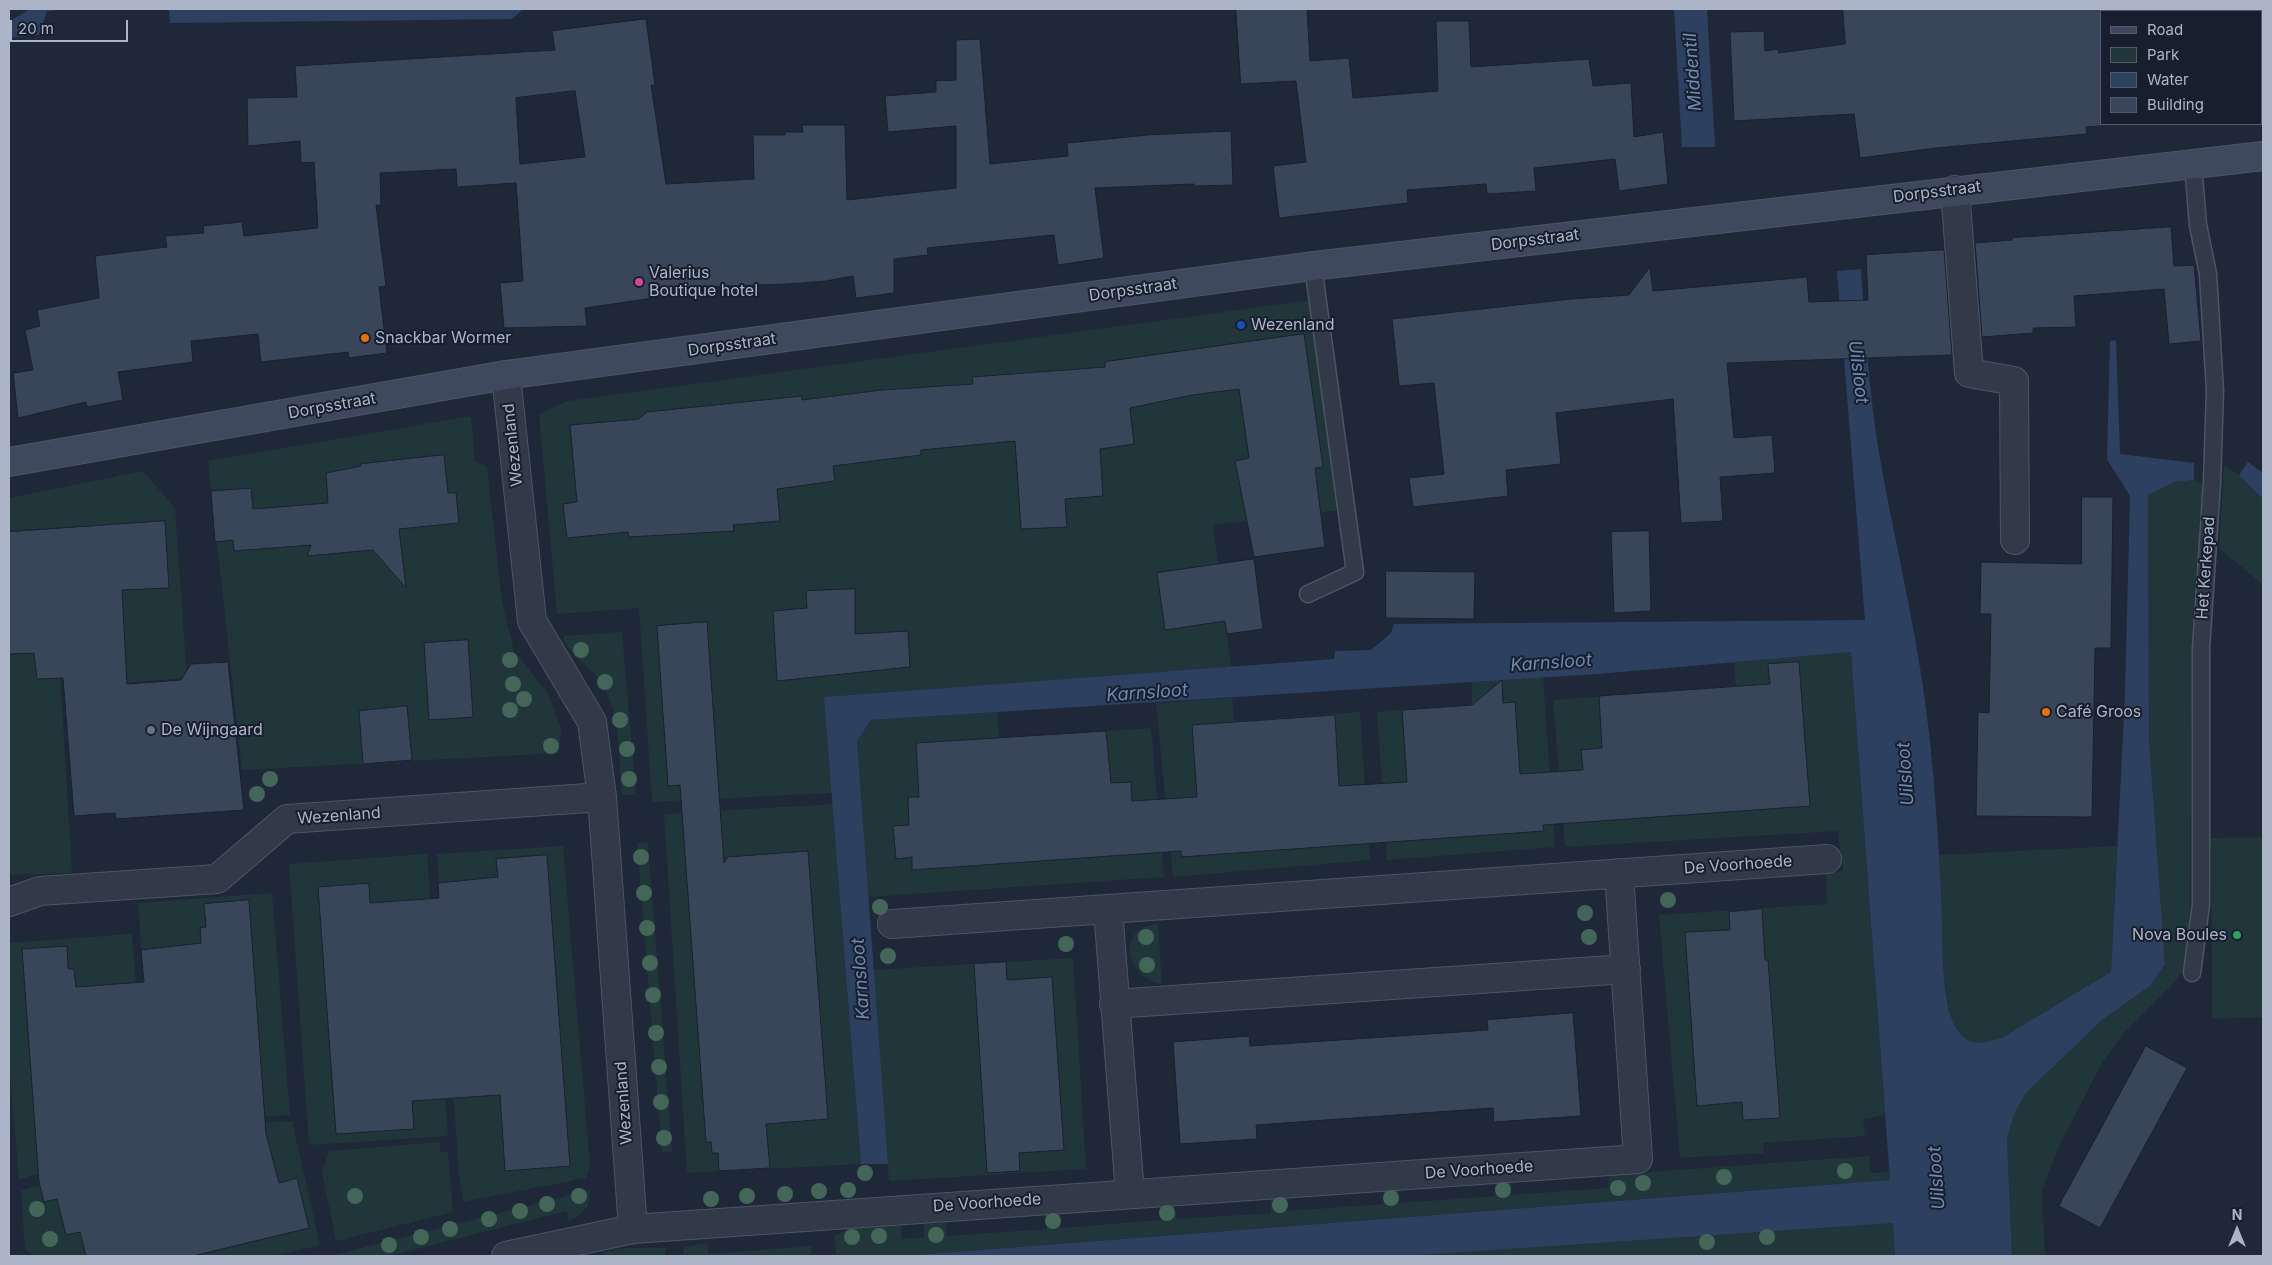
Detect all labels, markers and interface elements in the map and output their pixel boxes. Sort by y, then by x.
scale bar [12,10,130,42]
legend [2100,10,2262,125]
text: 20 m [18,19,54,38]
text: Road [2147,20,2183,39]
water label: Middentil [1679,32,1707,112]
text: Park [2147,45,2179,64]
text: Water [2147,70,2189,89]
text: Building [2147,95,2204,114]
street label: Dorpsstraat [1892,177,1982,207]
street label: Dorpsstraat [1490,225,1580,255]
place label: Valerius Boutique hotel [649,263,758,301]
street label: Dorpsstraat [1088,274,1178,306]
marker: Valerius Boutique hotel [633,276,645,288]
place label: Wezenland [1251,315,1335,335]
marker: Wezenland [1235,319,1247,331]
place label: Snackbar Wormer [375,328,511,348]
street label: Dorpsstraat [687,329,777,361]
marker: Snackbar Wormer [359,332,371,344]
water label: Uilsloot [1843,339,1873,405]
street label: Dorpsstraat [287,389,377,423]
street label: Wezenland [499,402,527,488]
street label: Het Kerkepad [2193,516,2219,620]
water label: Karnsloot [1510,649,1592,677]
water label: Karnsloot [1106,679,1188,707]
place label: Café Groos [2056,702,2141,722]
marker: Café Groos [2040,706,2052,718]
place label: De Wijngaard [161,720,263,740]
marker: De Wijngaard [145,724,157,736]
water label: Uilsloot [1893,742,1919,806]
street label: Wezenland [297,804,381,828]
street label: De Voorhoede [1683,852,1793,878]
place label: Nova Boules [2132,925,2227,945]
marker: Nova Boules [2231,929,2243,941]
water label: Karnsloot [847,938,875,1020]
street label: Wezenland [612,1061,636,1145]
water label: Uilsloot [1924,1146,1950,1210]
street label: De Voorhoede [1424,1157,1534,1183]
street label: De Voorhoede [932,1190,1042,1216]
north arrow [2212,1205,2262,1255]
text: N [2232,1206,2242,1223]

